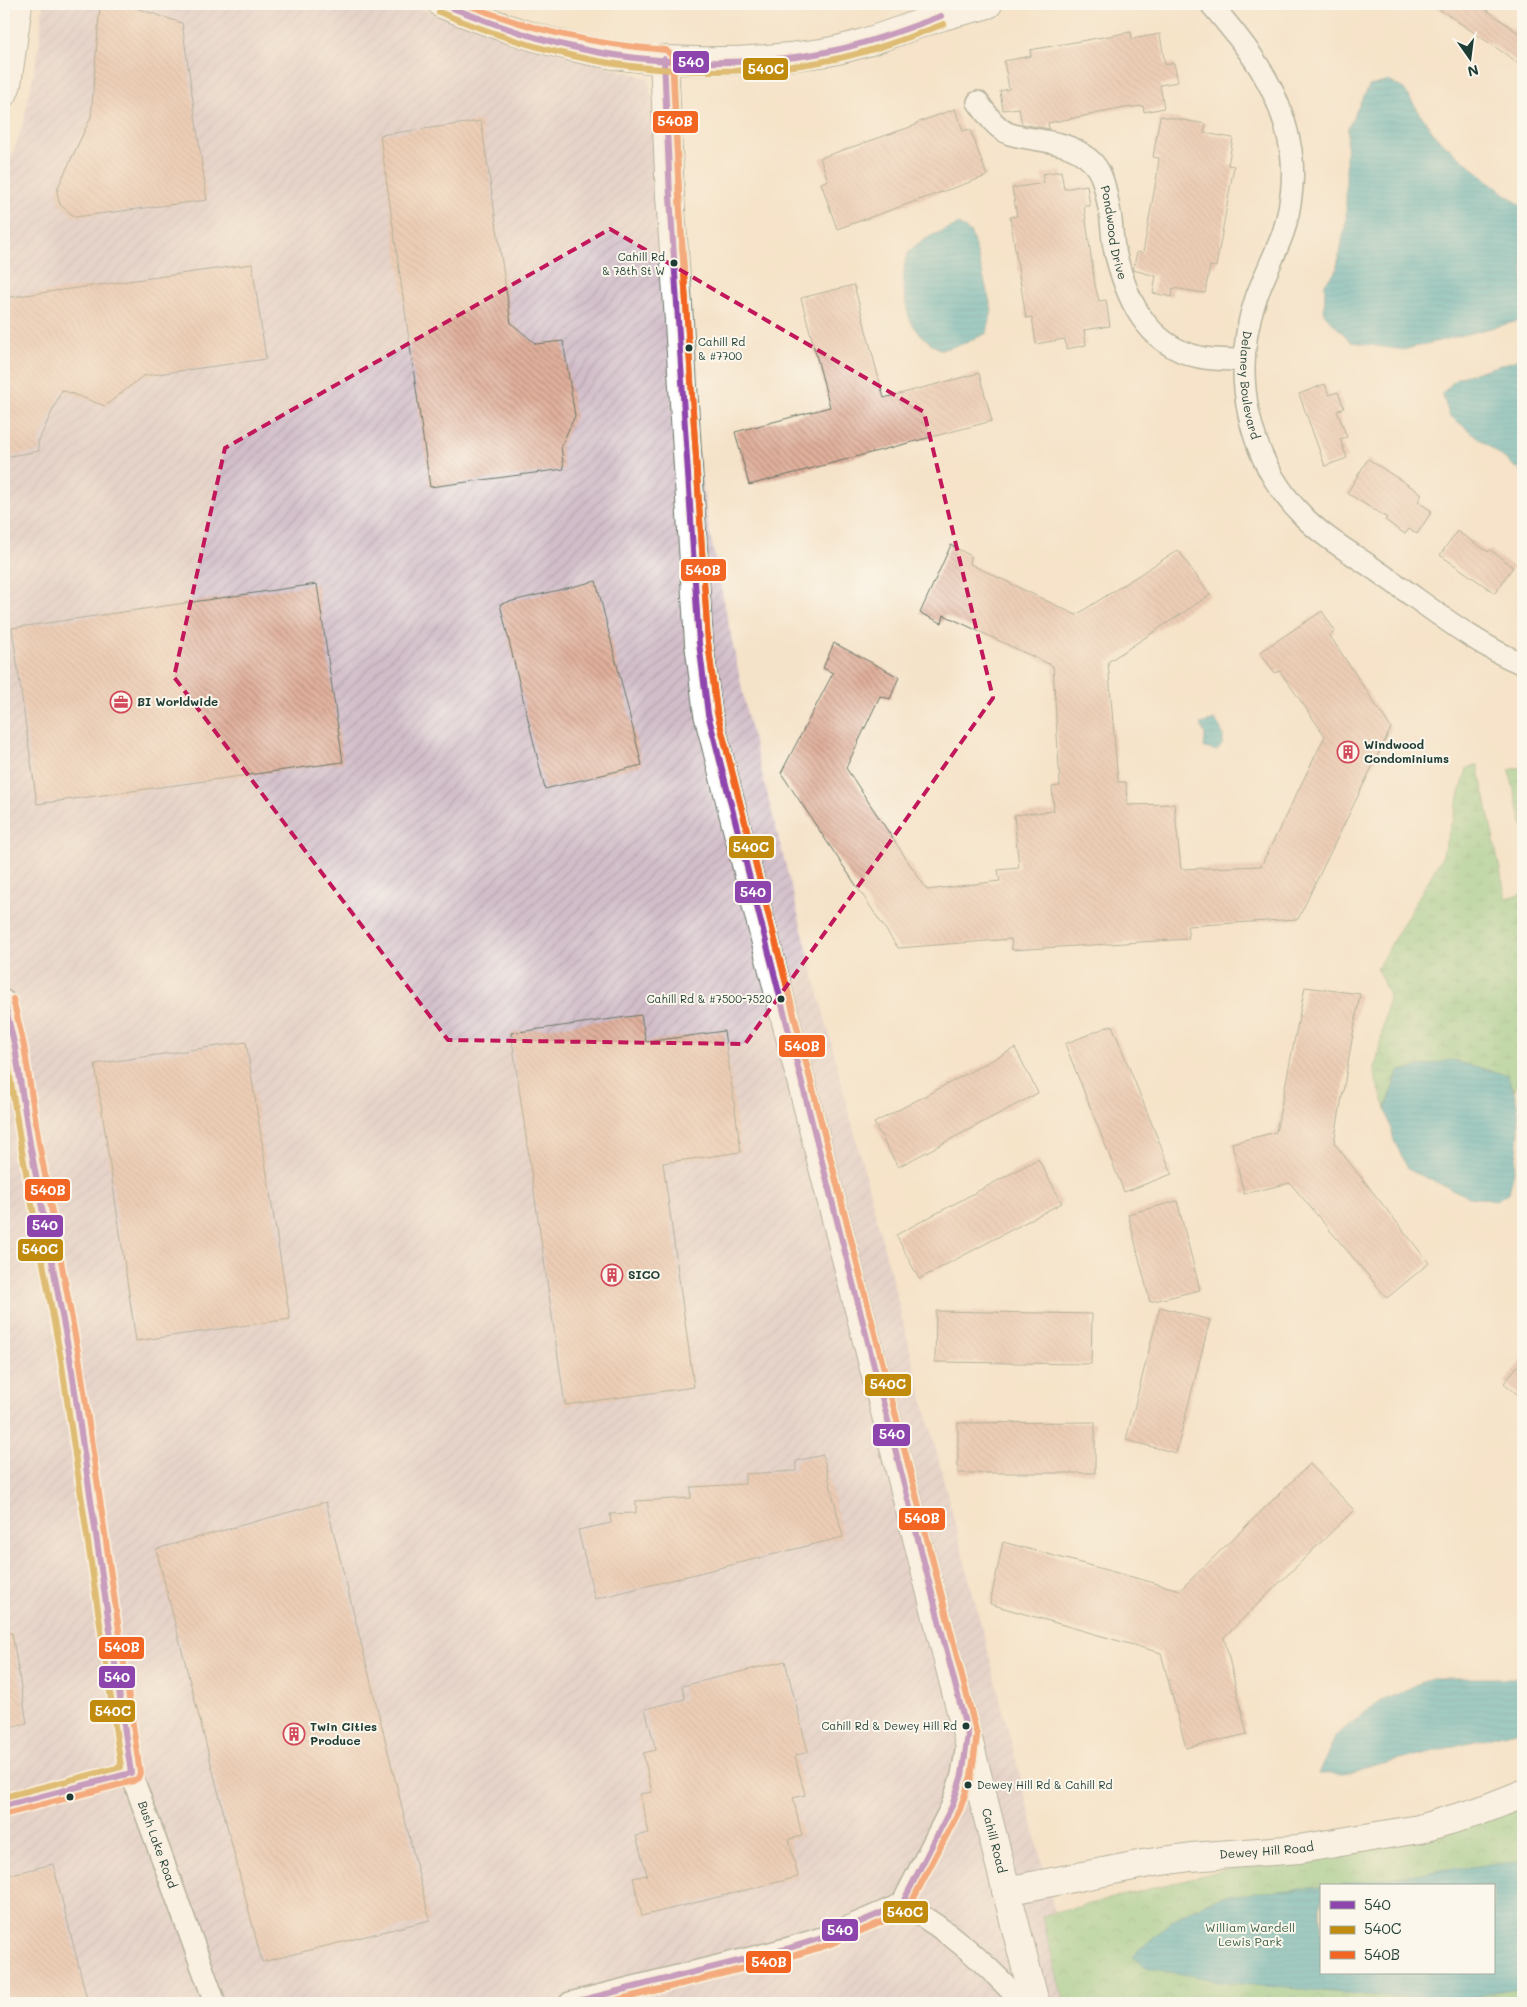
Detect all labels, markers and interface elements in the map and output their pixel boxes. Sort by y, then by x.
north arrow [1444,32,1494,82]
line badge: 540 [672,50,710,74]
text: 540 [678,52,704,71]
line badge: 540C [742,57,789,81]
text: 540C [748,59,784,78]
text: N [1466,61,1481,82]
line badge: 540B [652,110,699,134]
text: 540B [657,111,693,130]
street label: Pondwood Drive [1098,184,1132,282]
place label: Cahill Rd & 78th St W [602,249,665,278]
marker: Cahill Rd & 78th St W [669,258,679,268]
street label: Delaney Boulevard [1237,330,1264,442]
place label: Cahill Rd & #7700 [698,334,745,363]
marker: Cahill Rd & #7700 [684,343,694,353]
line badge: 540B [680,558,727,582]
text: 540B [685,560,721,579]
office icon: BI Worldwide [109,690,133,714]
place label: BI Worldwide [137,693,218,709]
place label: Windwood Condominiums [1364,736,1449,766]
building icon: Windwood Condominiums [1336,740,1360,764]
line badge: 540C [728,835,775,859]
text: 540C [733,837,769,856]
line badge: 540 [734,880,772,904]
text: 540 [740,882,766,901]
place label: Cahill Rd & #7500-7520 [647,991,772,1006]
marker: Cahill Rd & #7500-7520 [776,994,786,1004]
line badge: 540B [778,1034,826,1058]
text: 540B [784,1036,820,1055]
line badge: 540B [24,1178,71,1202]
text: 540B [30,1180,66,1199]
line badge: 540 [26,1214,64,1238]
text: 540 [32,1215,58,1234]
line badge: 540C [17,1238,64,1262]
text: 540C [22,1239,58,1258]
building icon: SICO [600,1263,624,1287]
place label: SICO [628,1266,661,1282]
line badge: 540C [864,1373,912,1397]
text: 540C [870,1374,906,1393]
line badge: 540 [872,1423,911,1447]
text: 540 [879,1424,905,1443]
line badge: 540B [898,1507,946,1531]
text: 540B [904,1508,940,1527]
line badge: 540B [98,1636,145,1660]
text: 540B [104,1637,140,1656]
line badge: 540 [98,1665,136,1689]
text: 540 [104,1667,130,1686]
line badge: 540C [89,1699,136,1723]
text: 540C [95,1701,131,1720]
place label: Twin Cities Produce [310,1718,377,1748]
place label: Cahill Rd & Dewey Hill Rd [821,1718,957,1733]
marker: Cahill Rd & Dewey Hill Rd [961,1721,971,1731]
building icon: Twin Cities Produce [282,1722,306,1746]
place label: Dewey Hill Rd & Cahill Rd [977,1777,1113,1792]
marker: Dewey Hill Rd & Cahill Rd [963,1780,973,1790]
unlabelled marker [65,1792,75,1802]
street label: Bush Lake Road [135,1799,182,1891]
street label: Cahill Road [979,1806,1011,1875]
street label: Dewey Hill Road [1219,1838,1315,1862]
legend [1320,1884,1494,1974]
text: 540 [1364,1894,1391,1914]
line badge: 540C [882,1900,929,1924]
text: 540C [887,1902,923,1921]
line badge: 540 [821,1918,859,1942]
text: 540C [1364,1918,1402,1938]
park label: William Wardell Lewis Park [1205,1919,1295,1949]
text: 540 [827,1920,853,1939]
text: 540B [1364,1944,1400,1964]
line badge: 540B [745,1950,792,1974]
text: 540B [751,1952,787,1971]

